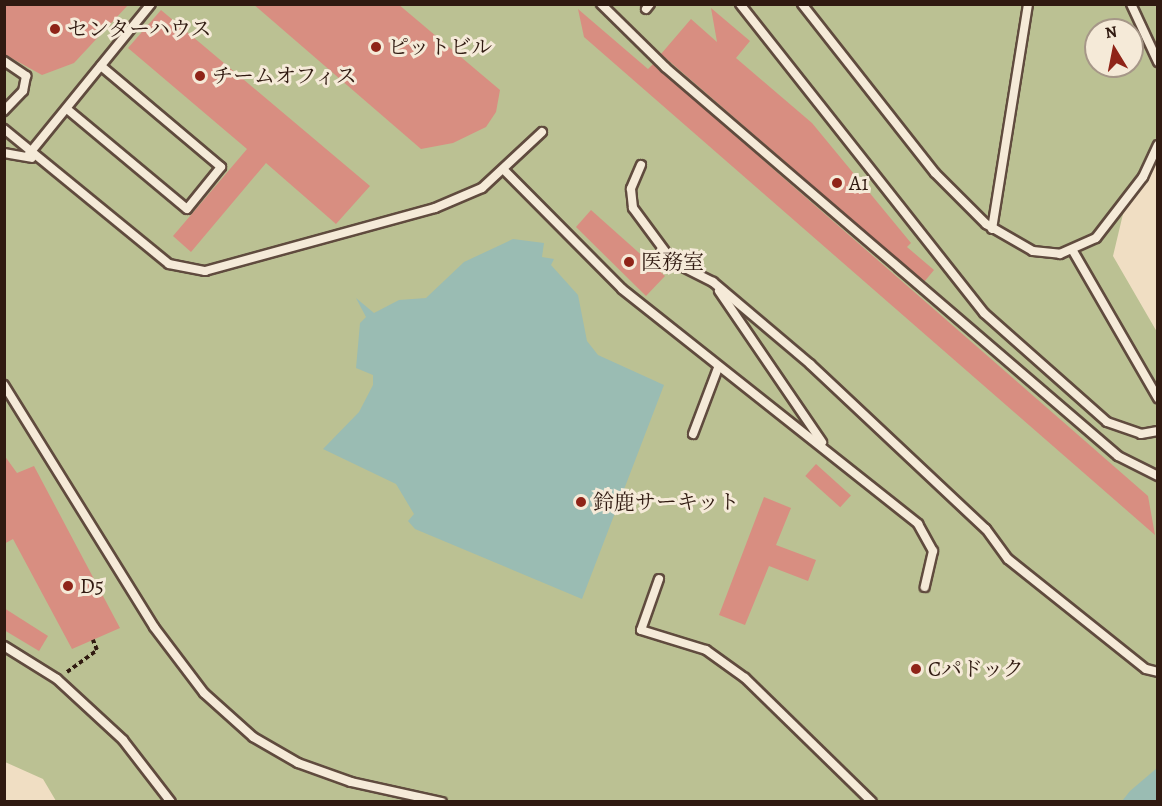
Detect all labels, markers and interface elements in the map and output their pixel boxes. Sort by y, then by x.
place label: センターハウス [67,16,214,42]
north arrow [1084,18,1144,78]
text: N [1104,20,1119,44]
marker: センターハウス [48,22,62,36]
place label: ピットビル [388,34,493,60]
marker: ピットビル [369,40,383,54]
place label: チームオフィス [212,63,359,89]
marker: チームオフィス [193,69,207,83]
place label: A1 [849,170,868,196]
marker: A1 [830,176,844,190]
place label: 医務室 [641,249,704,275]
marker: 医務室 [622,255,636,269]
place label: 鈴鹿サーキット [593,489,740,515]
marker: 鈴鹿サーキット [574,495,588,509]
place label: D5 [80,573,104,599]
marker: D5 [61,579,75,593]
place label: Cパドック [928,656,1025,682]
marker: Cパドック [909,662,923,676]

